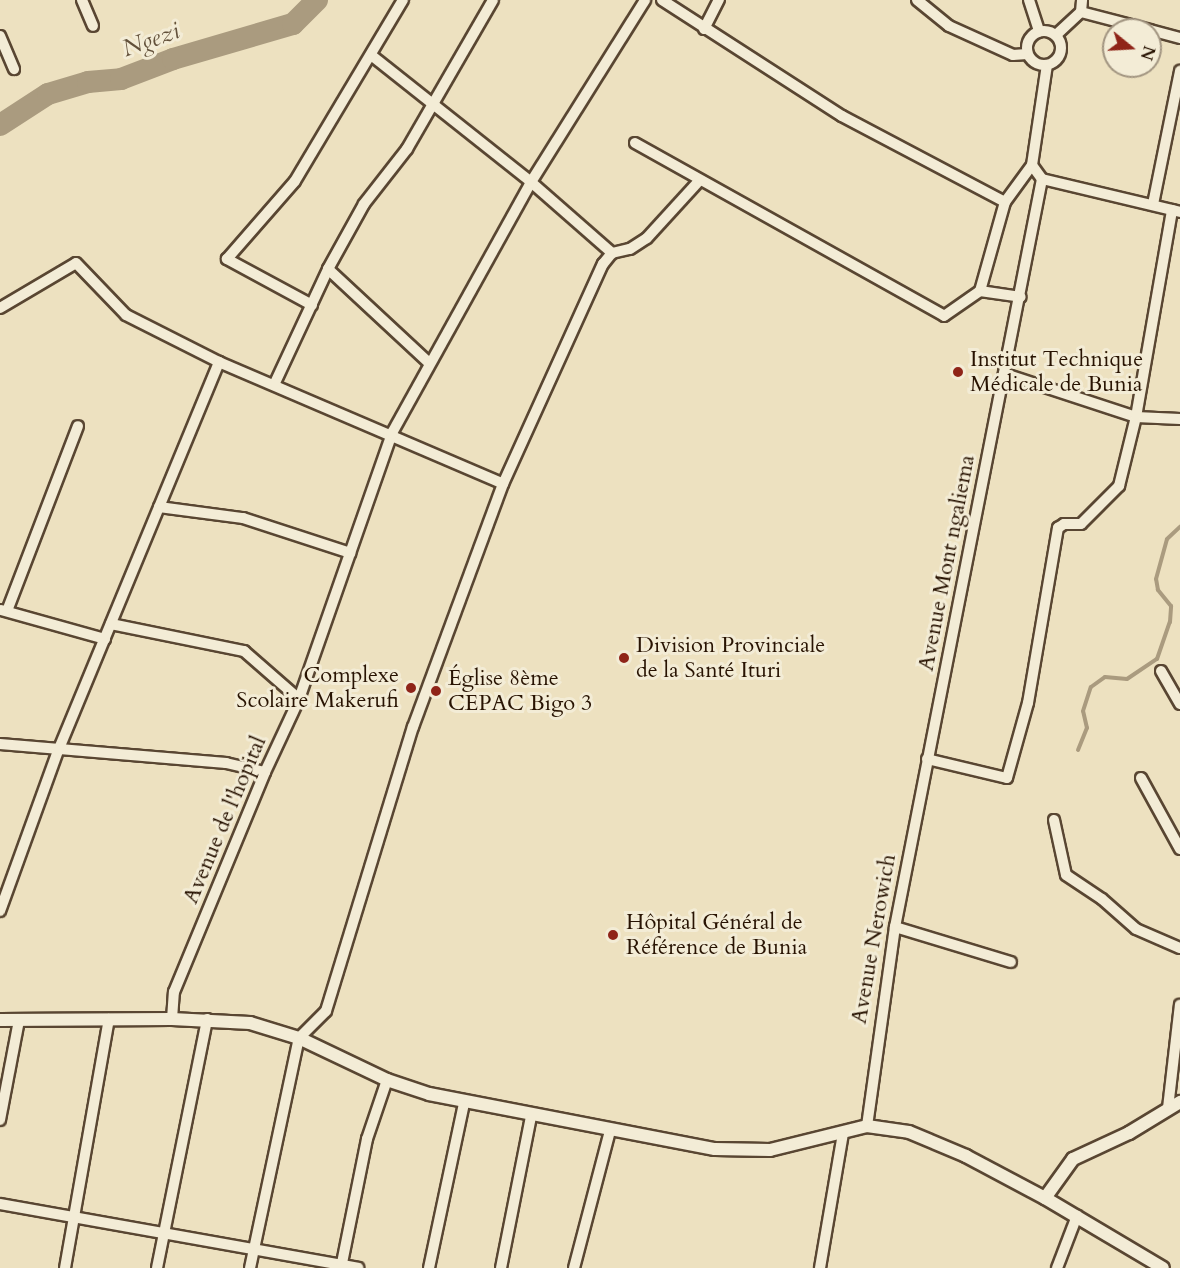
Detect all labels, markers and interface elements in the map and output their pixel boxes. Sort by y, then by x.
water label: Ngezi [118,16,184,64]
north arrow [1102,18,1162,78]
text: N [1135,43,1160,63]
place label: Institut Technique Médicale de Bunia [970,346,1143,398]
marker: Institut Technique Médicale de Bunia [951,365,965,379]
street label: Avenue Mont ngaliema [913,453,981,673]
place label: Division Provinciale de la Santé Ituri [636,632,825,684]
marker: Division Provinciale de la Santé Ituri [617,651,631,665]
place label: Complexe Scolaire Makerufi [236,662,399,714]
place label: Église 8ème CEPAC Bigo 3 [448,665,592,716]
marker: Complexe Scolaire Makerufi [404,681,418,695]
marker: Église 8ème CEPAC Bigo 3 [429,684,443,698]
street label: Avenue de l'hopital [178,732,272,908]
street label: Avenue Nerowich [846,852,902,1026]
place label: Hôpital Général de Référence de Bunia [626,909,807,960]
marker: Hôpital Général de Référence de Bunia [604,926,622,944]

